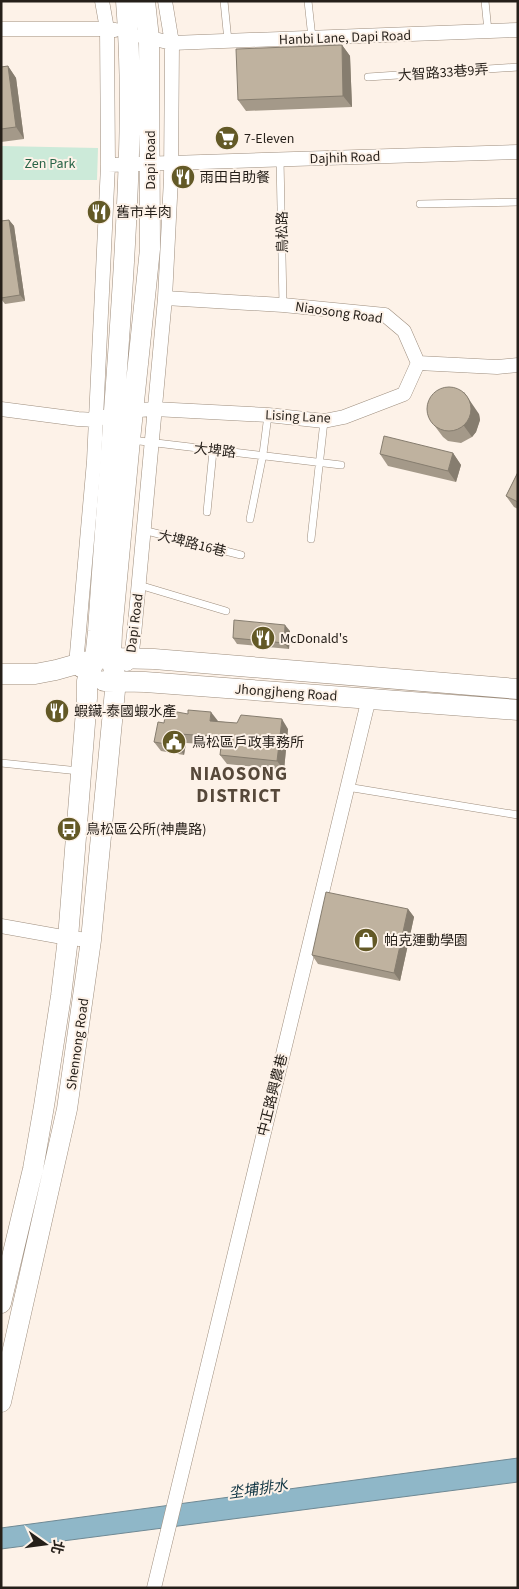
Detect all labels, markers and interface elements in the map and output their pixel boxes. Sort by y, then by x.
street label: Hanbi Lane, Dapi Road [279,26,411,50]
street label: 大智路33巷9弄 [397,60,489,86]
supermarket icon: 7-Eleven [214,125,240,151]
place label: 7-Eleven [244,129,294,149]
street label: Dapi Road [141,130,161,190]
street label: Dajhih Road [309,147,381,169]
park label: Zen Park [25,154,75,174]
restaurant icon: 雨田自助餐 [170,164,196,190]
place label: 雨田自助餐 [200,168,270,188]
restaurant icon: 舊市羊肉 [86,199,112,225]
place label: 舊市羊肉 [116,203,172,223]
street label: 鳥松路 [273,211,293,253]
street label: Niaosong Road [294,297,384,329]
street label: Lising Lane [265,405,331,429]
street label: 大埤路 [193,439,237,463]
street label: 大埤路16巷 [155,526,228,562]
street label: Dapi Road [121,592,149,654]
restaurant icon: McDonald's [250,625,276,651]
place label: McDonald's [280,629,348,649]
street label: Jhongjheng Road [234,679,338,707]
restaurant icon: 蝦鑶-泰國蝦水產 [44,698,70,724]
place label: 蝦鑶-泰國蝦水產 [74,702,176,722]
public building icon: 鳥松區戶政事務所 [161,729,187,755]
place label: 鳥松區戶政事務所 [192,733,304,753]
district label: NIAOSONG DISTRICT [190,761,288,810]
bus stop icon: 鳥松區公所(神農路) [56,816,82,842]
place label: 鳥松區公所(神農路) [86,820,206,840]
shop icon: 帕克運動學園 [353,927,379,953]
place label: 帕克運動學園 [384,931,468,951]
street label: Shennong Road [62,997,94,1091]
street label: 中正路興農巷 [253,1052,293,1138]
water label: 坔埔排水 [227,1475,290,1504]
north arrow [20,1519,70,1569]
text: 北 [45,1538,68,1556]

